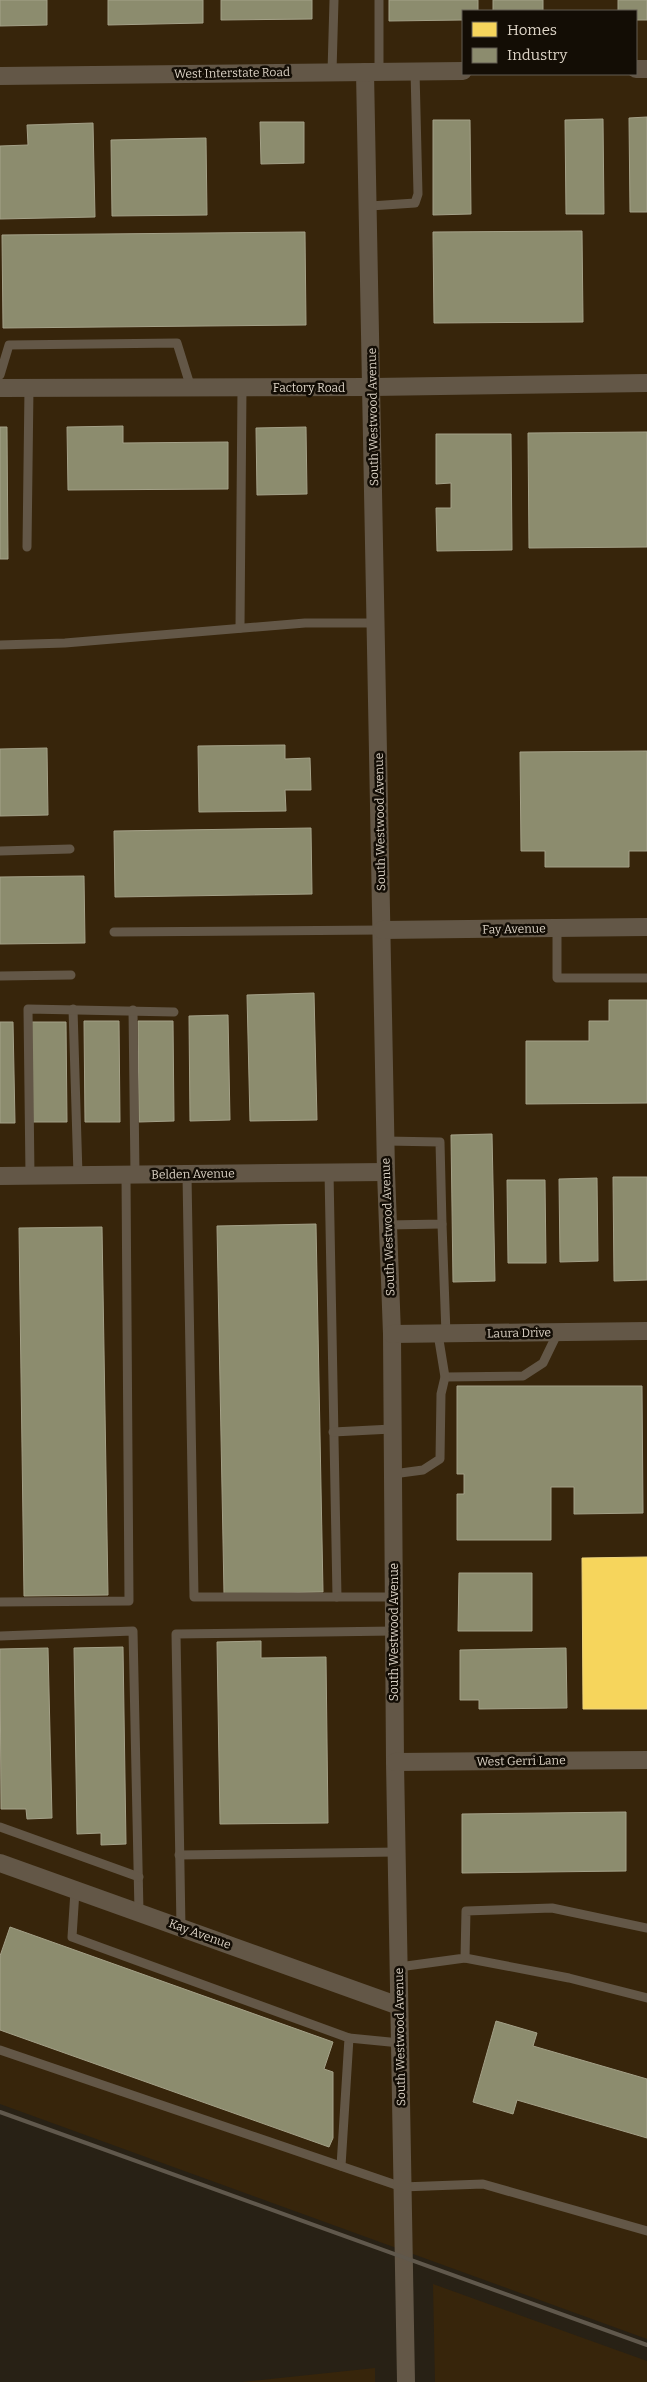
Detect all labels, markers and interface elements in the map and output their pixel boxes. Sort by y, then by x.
legend [462,10,637,75]
text: Homes [507,21,557,39]
text: Industry [507,46,567,64]
street label: West Interstate Road [174,65,290,81]
street label: South Westwood Avenue [365,348,381,486]
street label: Factory Road [273,381,345,395]
street label: South Westwood Avenue [372,753,388,891]
street label: Fay Avenue [482,921,546,937]
street label: South Westwood Avenue [379,1158,397,1296]
street label: Belden Avenue [151,1166,235,1182]
street label: Laura Drive [487,1325,551,1341]
street label: South Westwood Avenue [387,1563,401,1701]
street label: West Gerri Lane [476,1753,566,1769]
street label: Kay Avenue [167,1916,233,1952]
street label: South Westwood Avenue [392,1968,408,2106]

